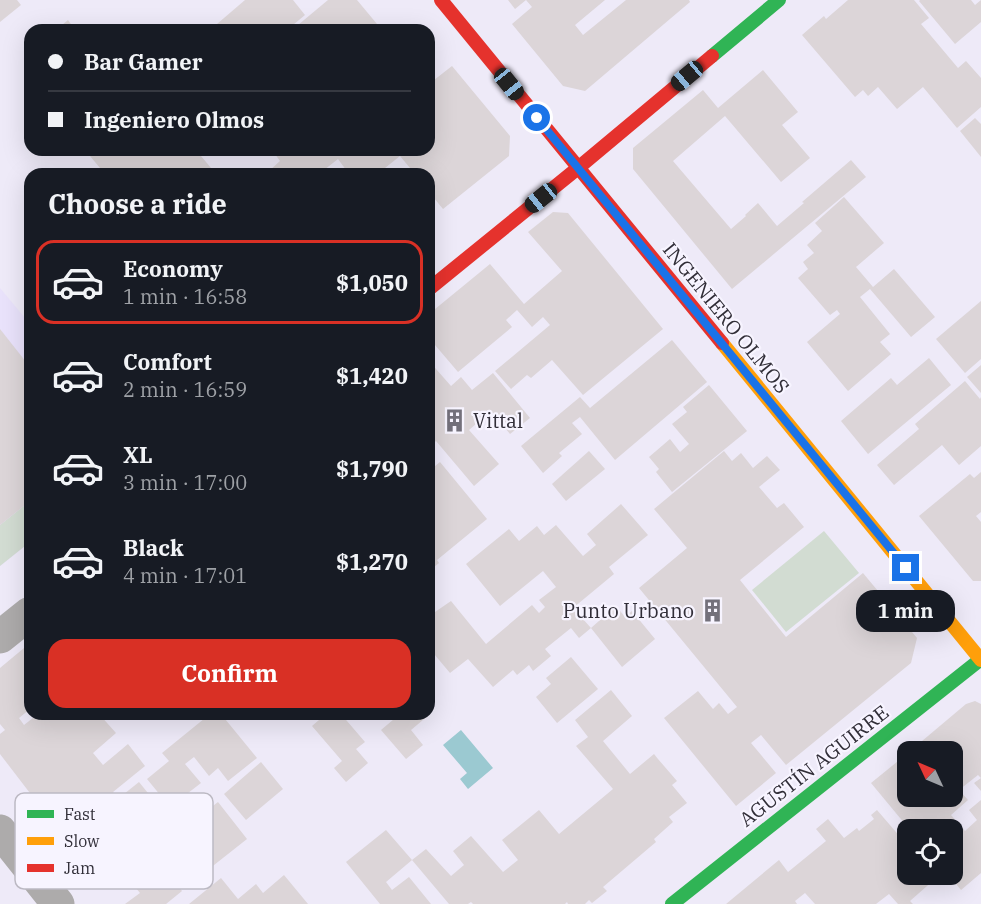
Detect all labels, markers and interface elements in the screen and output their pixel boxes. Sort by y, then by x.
text: Bar Gamer [84,47,203,76]
car [667,58,707,94]
car [491,64,527,104]
route start [523,104,550,131]
text: Ingeniero Olmos [84,105,264,134]
car [521,180,561,216]
text: Choose a ride [48,186,227,221]
street label: INGENIERO OLMOS [657,237,796,399]
text: Economy [123,254,223,283]
icon: car [51,255,105,309]
text: $1,050 [336,268,408,297]
text: 1 min · 16:58 [123,283,247,310]
text: Comfort [123,347,212,376]
icon: car [51,348,105,402]
text: $1,420 [336,361,408,390]
text: 2 min · 16:59 [123,376,247,403]
place label: Vittal [473,407,523,434]
building icon: Vittal [442,408,468,434]
text: XL [123,440,153,469]
icon: car [51,441,105,495]
text: $1,790 [336,454,408,483]
text: 3 min · 17:00 [123,469,247,496]
text: Black [123,533,184,562]
icon: car [51,534,105,588]
text: $1,270 [336,547,408,576]
route end [892,554,919,581]
text: 4 min · 17:01 [123,562,247,589]
callout: 1 min [856,589,956,631]
place label: Punto Urbano [563,597,694,624]
text: 1 min [878,597,934,624]
building icon: Punto Urbano [699,598,725,624]
button: Confirm [48,639,411,708]
street label: AGUSTÍN AGUIRRE [733,699,894,833]
north arrow [897,741,963,807]
map controls [897,741,963,885]
legend [15,793,213,889]
text: Fast [64,804,96,824]
button: locate [897,819,963,885]
text: Slow [64,831,100,851]
text: Jam [64,858,95,878]

